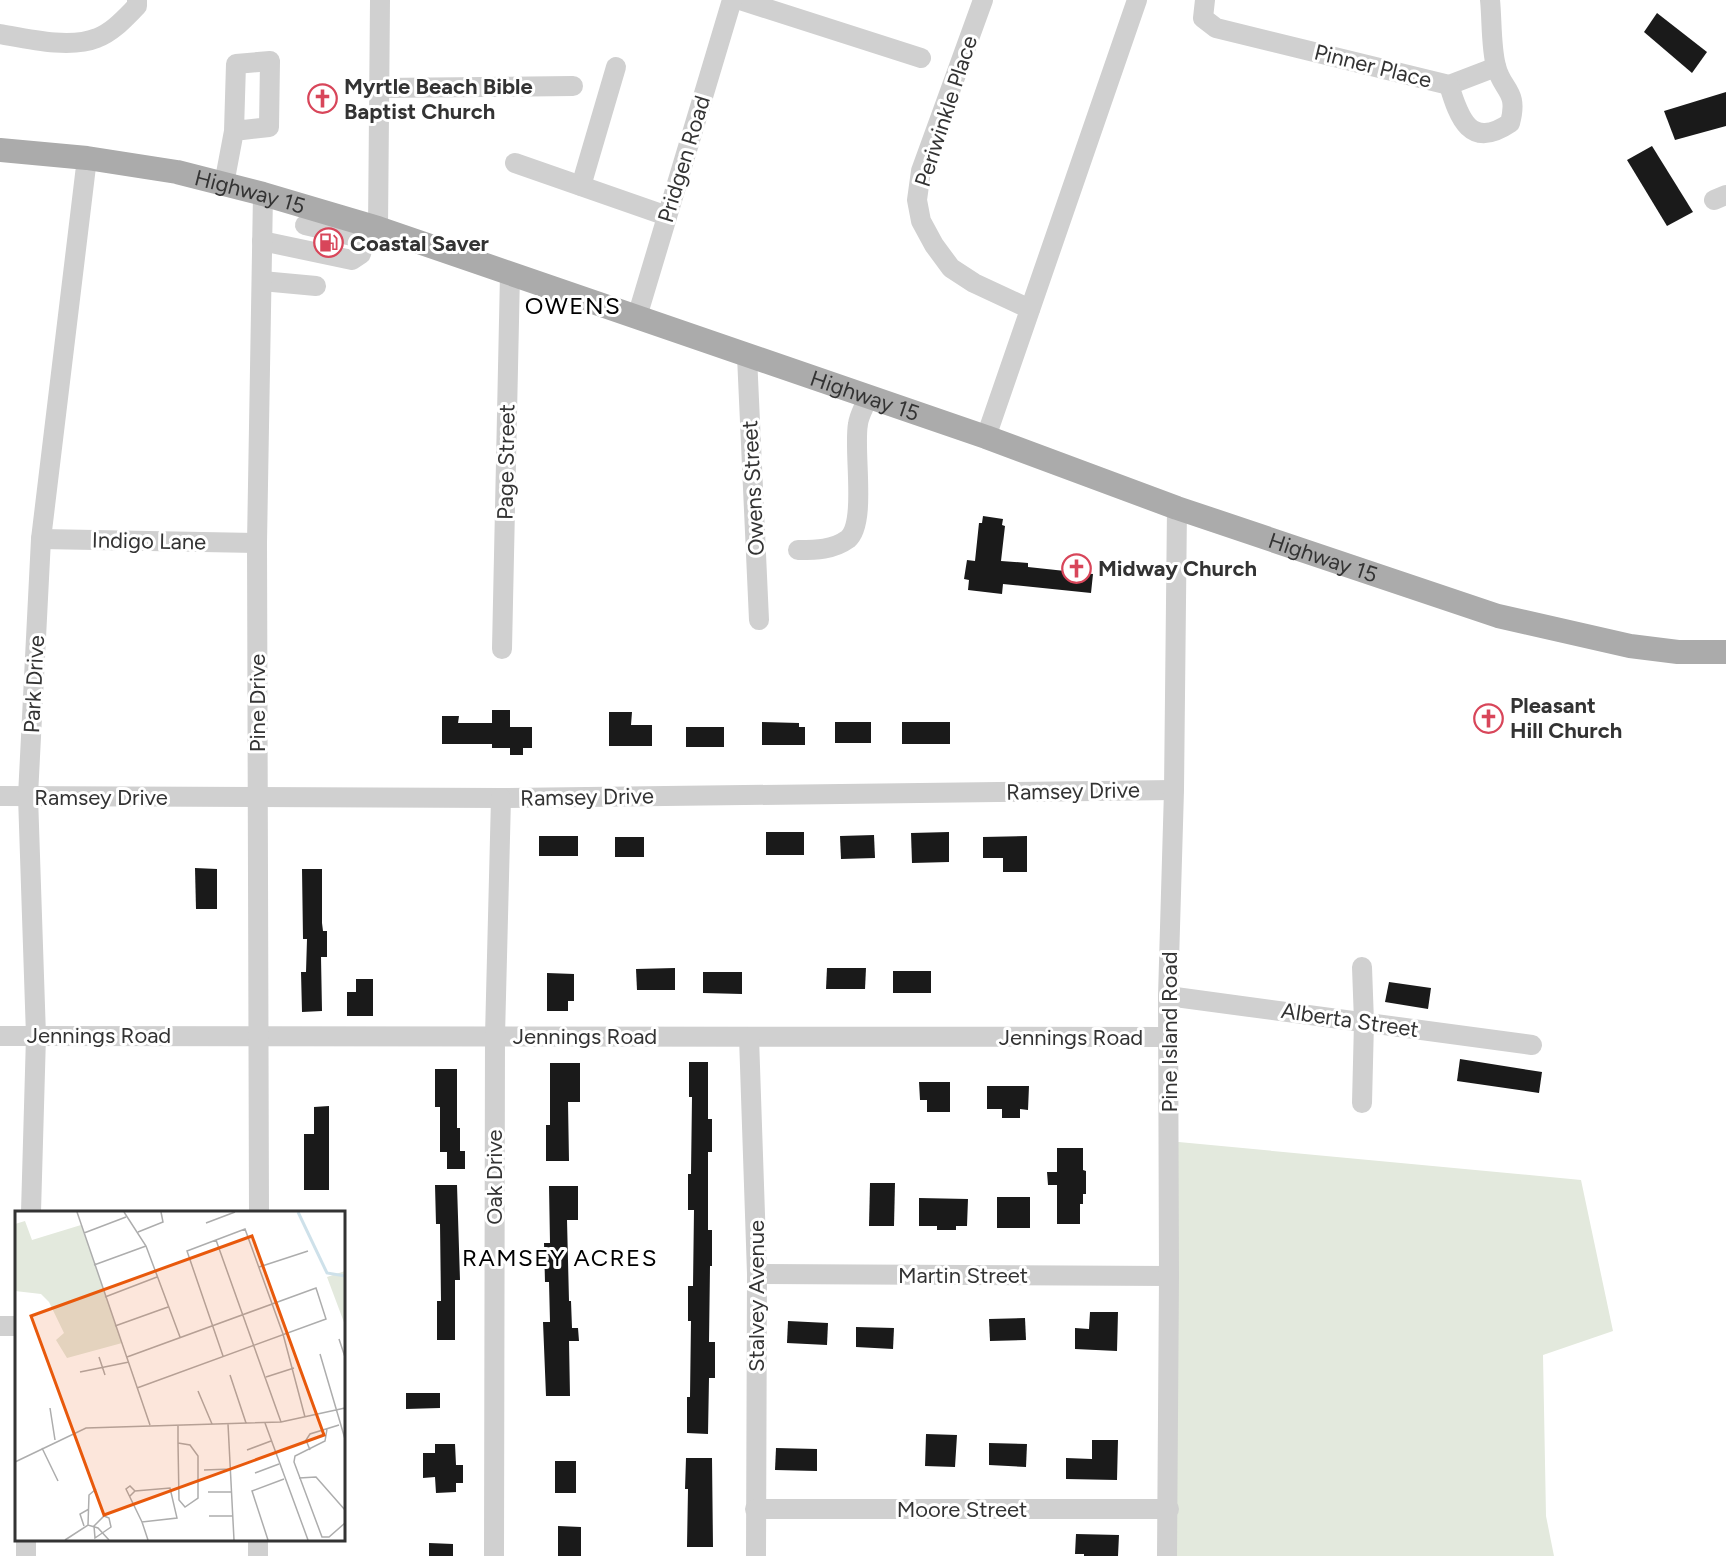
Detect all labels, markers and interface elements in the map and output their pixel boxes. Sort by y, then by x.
street label: Periwinkle Place [909,32,983,190]
street label: Pinner Place [1312,38,1434,94]
place label: Myrtle Beach Bible Baptist Church [344,73,533,125]
church icon: Myrtle Beach Bible Baptist Church [307,83,339,115]
street label: Pridgen Road [652,92,716,226]
street label: Highway 15 [192,164,309,219]
fuel station icon: Coastal Saver [313,227,345,259]
place label: Coastal Saver [350,230,490,257]
district label: OWENS [525,291,621,320]
street label: Highway 15 [807,364,923,427]
street label: Page Street [491,404,521,520]
street label: Owens Street [736,420,770,556]
street label: Highway 15 [1265,526,1381,588]
street label: Indigo Lane [92,527,206,555]
church icon: Midway Church [1061,552,1093,584]
place label: Midway Church [1098,555,1257,582]
street label: Park Drive [18,634,50,734]
street label: Pine Drive [244,654,271,752]
place label: Pleasant Hill Church [1510,692,1622,744]
church icon: Pleasant Hill Church [1473,702,1505,734]
street label: Ramsey Drive [1006,776,1140,806]
street label: Ramsey Drive [520,782,654,812]
street label: Ramsey Drive [34,784,168,811]
street label: Pine Island Road [1156,951,1183,1113]
street label: Alberta Street [1279,997,1421,1043]
street label: Jennings Road [27,1022,171,1049]
street label: Jennings Road [513,1023,657,1050]
street label: Jennings Road [999,1024,1143,1051]
street label: Oak Drive [481,1129,508,1225]
inset map [15,1211,345,1541]
street label: Stalvey Avenue [743,1220,770,1372]
district label: RAMSEY ACRES [462,1243,658,1272]
street label: Martin Street [898,1262,1028,1289]
street label: Moore Street [897,1496,1027,1523]

